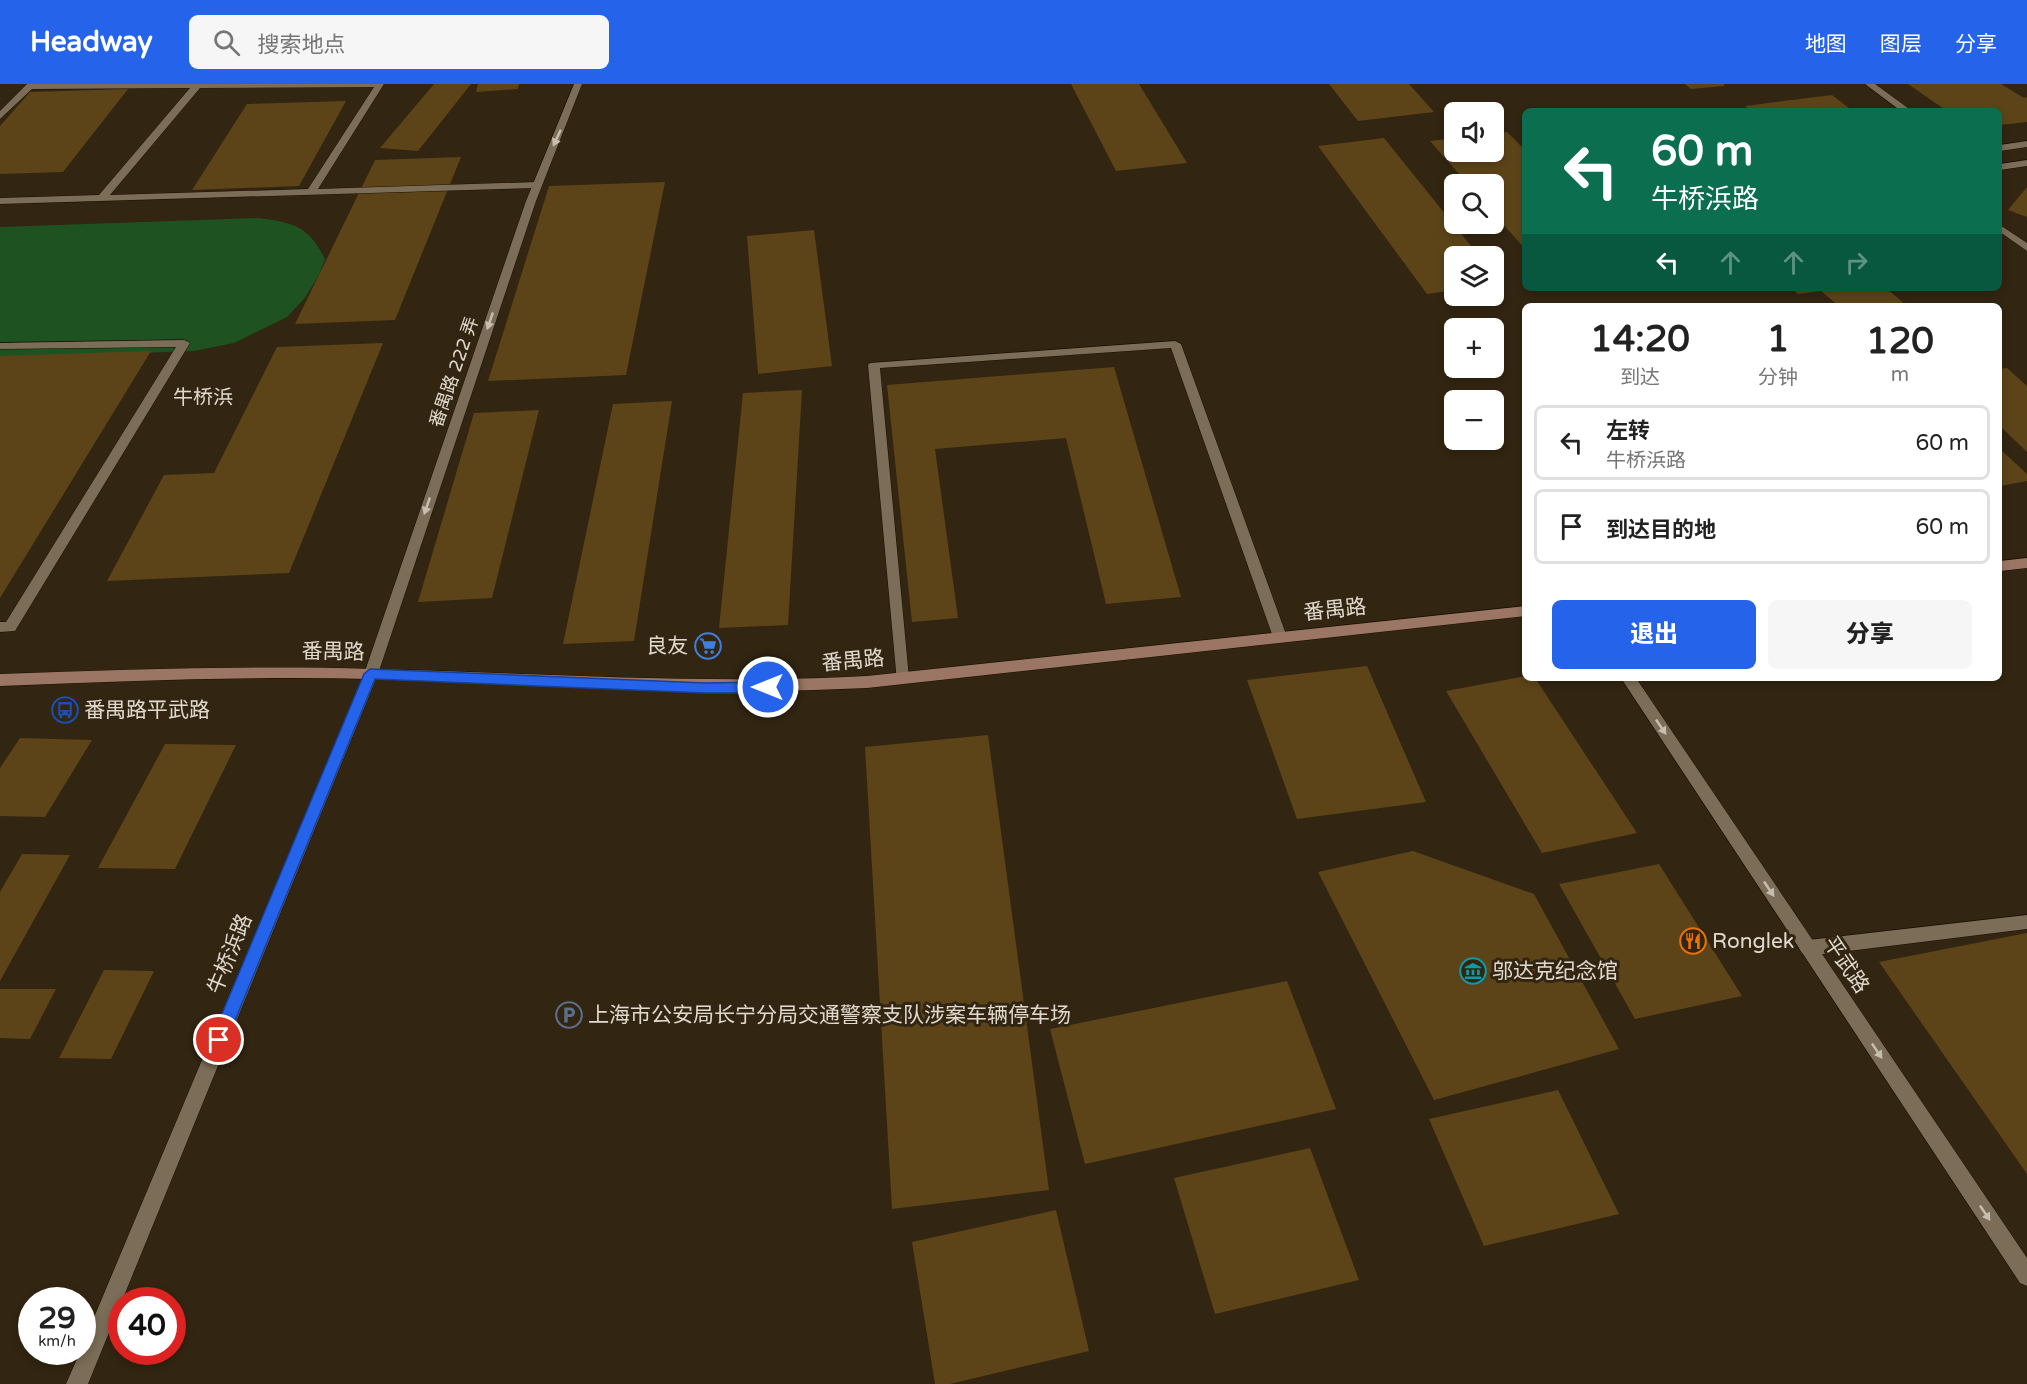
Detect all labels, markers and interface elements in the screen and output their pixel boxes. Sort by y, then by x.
search box [189,15,609,69]
text: Headway [30,25,153,59]
icon: search [210,26,243,59]
text: 搜索地点 [258,32,346,58]
text: 地图 [1805,32,1847,57]
text: 图层 [1880,32,1922,57]
text: 分享 [1955,32,1997,57]
map controls [1444,102,1504,450]
button: sound [1444,102,1504,162]
text: 60 m [1651,126,1753,177]
one-way arrow [552,130,561,147]
icon: left [1552,132,1630,210]
button: search [1444,174,1504,234]
text: 牛桥浜路 [1651,183,1759,216]
button: layers [1444,246,1504,306]
icon: left [1651,246,1684,279]
icon: ahead [1714,246,1747,279]
icon: ahead [1777,246,1810,279]
icon: right [1840,246,1873,279]
one-way arrow [484,312,494,330]
street label: 番禺路 222 弄 [425,314,483,430]
button: + [1444,318,1504,378]
text: 14:20 [1590,318,1690,361]
text: 1 [1767,318,1789,361]
text: 120 [1866,320,1934,363]
text: m [1891,363,1909,387]
text: 到达 [1620,366,1660,390]
text: 分钟 [1758,366,1798,390]
district label: 牛桥浜 [173,386,233,410]
button: − [1444,390,1504,450]
text: 左转 [1606,418,1650,444]
icon: left [1555,426,1588,459]
text: 60 m [1915,430,1969,456]
text: 牛桥浜路 [1606,449,1686,473]
one-way arrow [422,497,432,515]
icon: arrive [1555,510,1588,543]
text: 60 m [1915,514,1969,540]
text: 到达目的地 [1606,517,1716,543]
street label: 番禺路 [1302,594,1368,626]
button: 退出 [1552,600,1756,669]
button: 分享 [1768,600,1972,669]
supermarket icon: 良友 [693,631,723,661]
place label: 良友 [646,634,688,659]
street label: 番禺路 [301,639,365,665]
street label: 番禺路 [821,646,885,676]
position arrow [736,655,800,719]
bus stop icon: 番禺路平武路 [50,695,80,725]
place label: 番禺路平武路 [84,698,210,723]
one-way arrow [1655,718,1666,735]
one-way arrow [1763,881,1774,897]
street label: 牛桥浜路 [203,910,257,998]
restaurant icon: Ronglek [1678,926,1708,956]
place label: Ronglek [1712,929,1794,954]
street label: 平武路 [1818,932,1874,998]
museum icon: 邬达克纪念馆 [1458,956,1488,986]
place label: 邬达克纪念馆 [1492,959,1618,984]
parking icon: 上海市公安局长宁分局交通警察支队涉案车辆停车场 [554,1000,584,1030]
place label: 上海市公安局长宁分局交通警察支队涉案车辆停车场 [588,1003,1071,1028]
pin [193,1014,244,1065]
icon: arrive [202,1023,235,1056]
one-way arrow [1871,1043,1882,1059]
one-way arrow [1979,1205,1991,1221]
speed limit sign: 40 [108,1287,186,1365]
text: 29 [38,1300,76,1337]
text: km/h [38,1332,76,1350]

